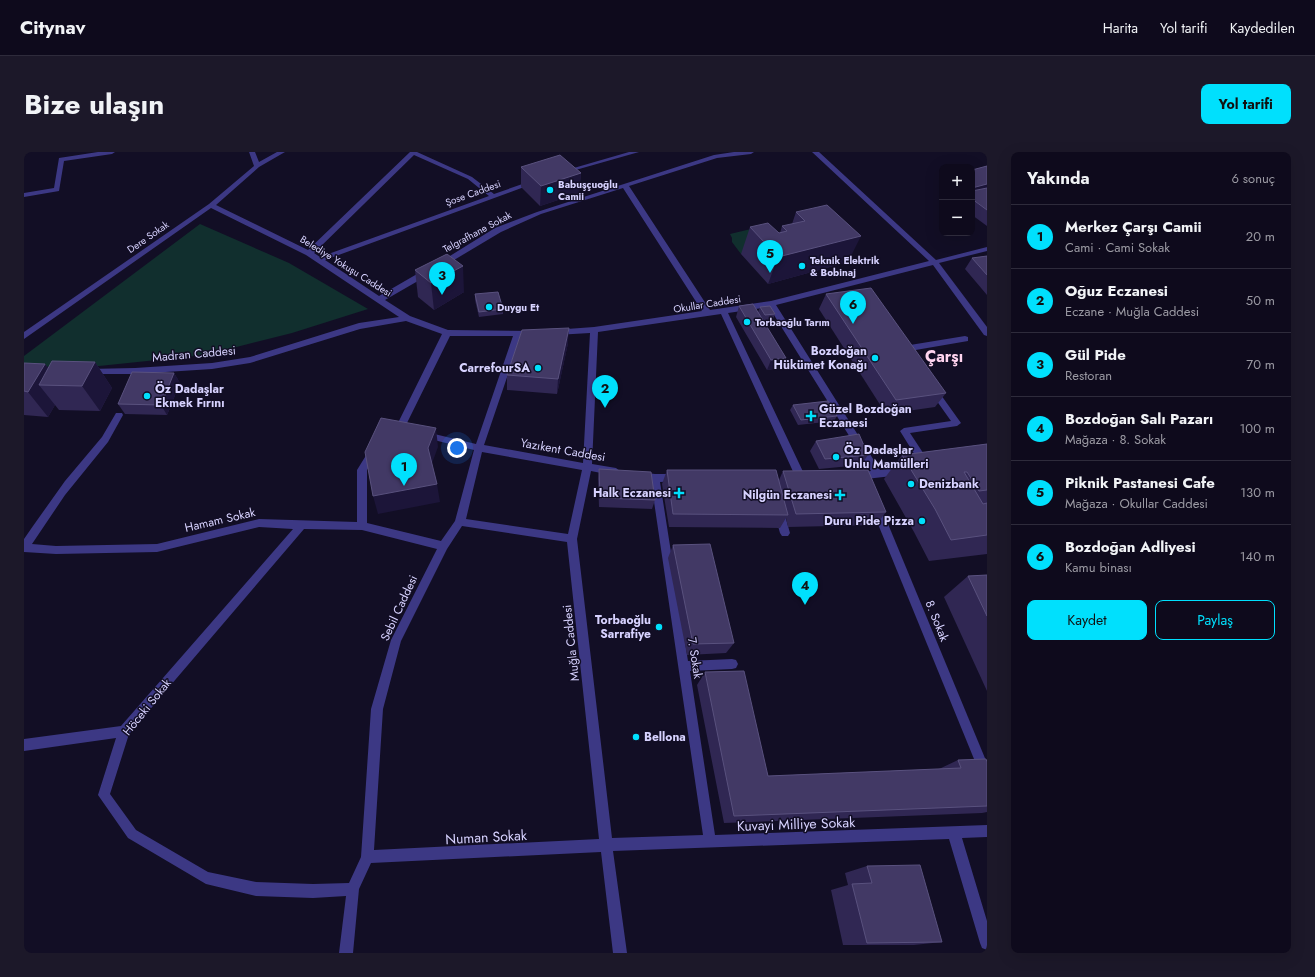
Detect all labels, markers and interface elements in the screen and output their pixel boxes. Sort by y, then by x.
text: Citynav [20,14,86,41]
text: Harita [1103,18,1138,38]
text: Yol tarifi [1160,18,1208,38]
text: Kaydedilen [1230,18,1295,38]
text: Bize ulaşın [24,84,164,125]
button: Yol tarifi [1201,84,1291,124]
map controls [939,164,975,236]
button: + [939,164,975,200]
text: Yakında [1027,166,1090,190]
text: 6 sonuç [1231,169,1275,188]
street label: Şose Caddesi [443,176,503,210]
place label: Babuşçuoğlu Camii [558,177,618,204]
marker: Babuşçuoğlu Camii [545,185,555,195]
button: − [939,200,975,236]
street label: Telgrafhane Sokak [440,207,515,256]
text: Merkez Çarşı Camii [1065,216,1202,238]
street label: Dere Sokak [124,217,172,257]
text: 1 [1037,227,1043,246]
text: 20 m [1246,227,1275,246]
street label: Belediye Yokuşu Caddesi [297,232,395,300]
text: Cami · Cami Sokak [1065,238,1170,257]
pin: 5 [757,240,783,273]
place label: Teknik Elektrik & Bobinaj [810,253,880,280]
marker: Teknik Elektrik & Bobinaj [797,261,807,271]
pin: 3 [429,262,455,295]
text: Oğuz Eczanesi [1065,280,1168,302]
street label: Okullar Caddesi [672,291,742,317]
pin: 6 [840,291,866,324]
text: 2 [1036,291,1044,310]
text: 50 m [1246,291,1275,310]
place label: Duygu Et [497,300,540,315]
marker: Duygu Et [484,302,494,312]
text: Eczane · Muğla Caddesi [1065,302,1199,321]
place label: Torbaoğlu Tarım [755,315,830,330]
marker: Torbaoğlu Tarım [742,317,752,327]
street label: Madran Caddesi [151,341,237,367]
place label: Bozdoğan Hükümet Konağı [774,342,867,374]
text: Gül Pide [1065,344,1126,366]
district label: Çarşı [925,345,963,368]
marker: Bozdoğan Hükümet Konağı [870,353,880,363]
text: 3 [1036,355,1044,374]
text: 70 m [1246,355,1275,374]
place label: CarrefourSA [459,359,530,377]
marker: CarrefourSA [533,363,543,373]
text: Restoran [1065,366,1112,385]
pin: 2 [592,375,618,408]
place label: Öz Dadaşlar Ekmek Fırını [155,380,225,412]
marker: Öz Dadaşlar Ekmek Fırını [142,391,152,401]
place label: Güzel Bozdoğan Eczanesi [819,400,912,432]
text: Bozdoğan Salı Pazarı [1065,408,1213,430]
marker: Güzel Bozdoğan Eczanesi [806,411,816,421]
text: 4 [1035,419,1045,438]
text: 100 m [1240,419,1275,438]
text: Mağaza · 8. Sokak [1065,430,1166,449]
street label: Yazıkent Caddesi [519,434,607,466]
your location [447,438,467,458]
place label: Öz Dadaşlar Unlu Mamülleri [844,441,929,473]
marker: Öz Dadaşlar Unlu Mamülleri [831,452,841,462]
pin: 1 [391,453,417,486]
text: Piknik Pastanesi Cafe [1065,472,1215,494]
place label: Denizbank [919,475,979,493]
marker: Denizbank [906,479,916,489]
text: 5 [1036,483,1044,502]
text: 130 m [1240,483,1275,502]
place label: Halk Eczanesi [593,484,671,502]
place label: Nilgün Eczanesi [743,486,832,504]
marker: Halk Eczanesi [674,488,684,498]
marker: Nilgün Eczanesi [835,490,845,500]
text: Mağaza · Okullar Caddesi [1065,494,1208,513]
street label: Hamam Sokak [183,503,258,537]
place label: Duru Pide Pizza [824,512,914,530]
marker: Duru Pide Pizza [917,516,927,526]
text: Bozdoğan Adliyesi [1065,536,1196,558]
text: 6 [1036,547,1044,566]
text: 140 m [1240,547,1275,566]
text: Kamu binası [1065,558,1132,577]
street label: Sebil Caddesi [376,572,422,644]
pin: 4 [792,572,818,605]
street label: 8. Sokak [921,598,954,645]
button: Kaydet [1027,600,1147,640]
button: Paylaş [1155,600,1275,640]
street label: Muğla Caddesi [558,604,584,682]
place label: Torbaoğlu Sarrafiye [595,611,651,643]
marker: Torbaoğlu Sarrafiye [654,622,664,632]
street label: 7. Sokak [683,636,707,681]
street label: Höceki Sokak [118,674,176,739]
place label: Bellona [644,728,686,746]
marker: Bellona [631,732,641,742]
street label: Kuvayi Milliye Sokak [736,812,856,836]
street label: Numan Sokak [445,825,528,849]

